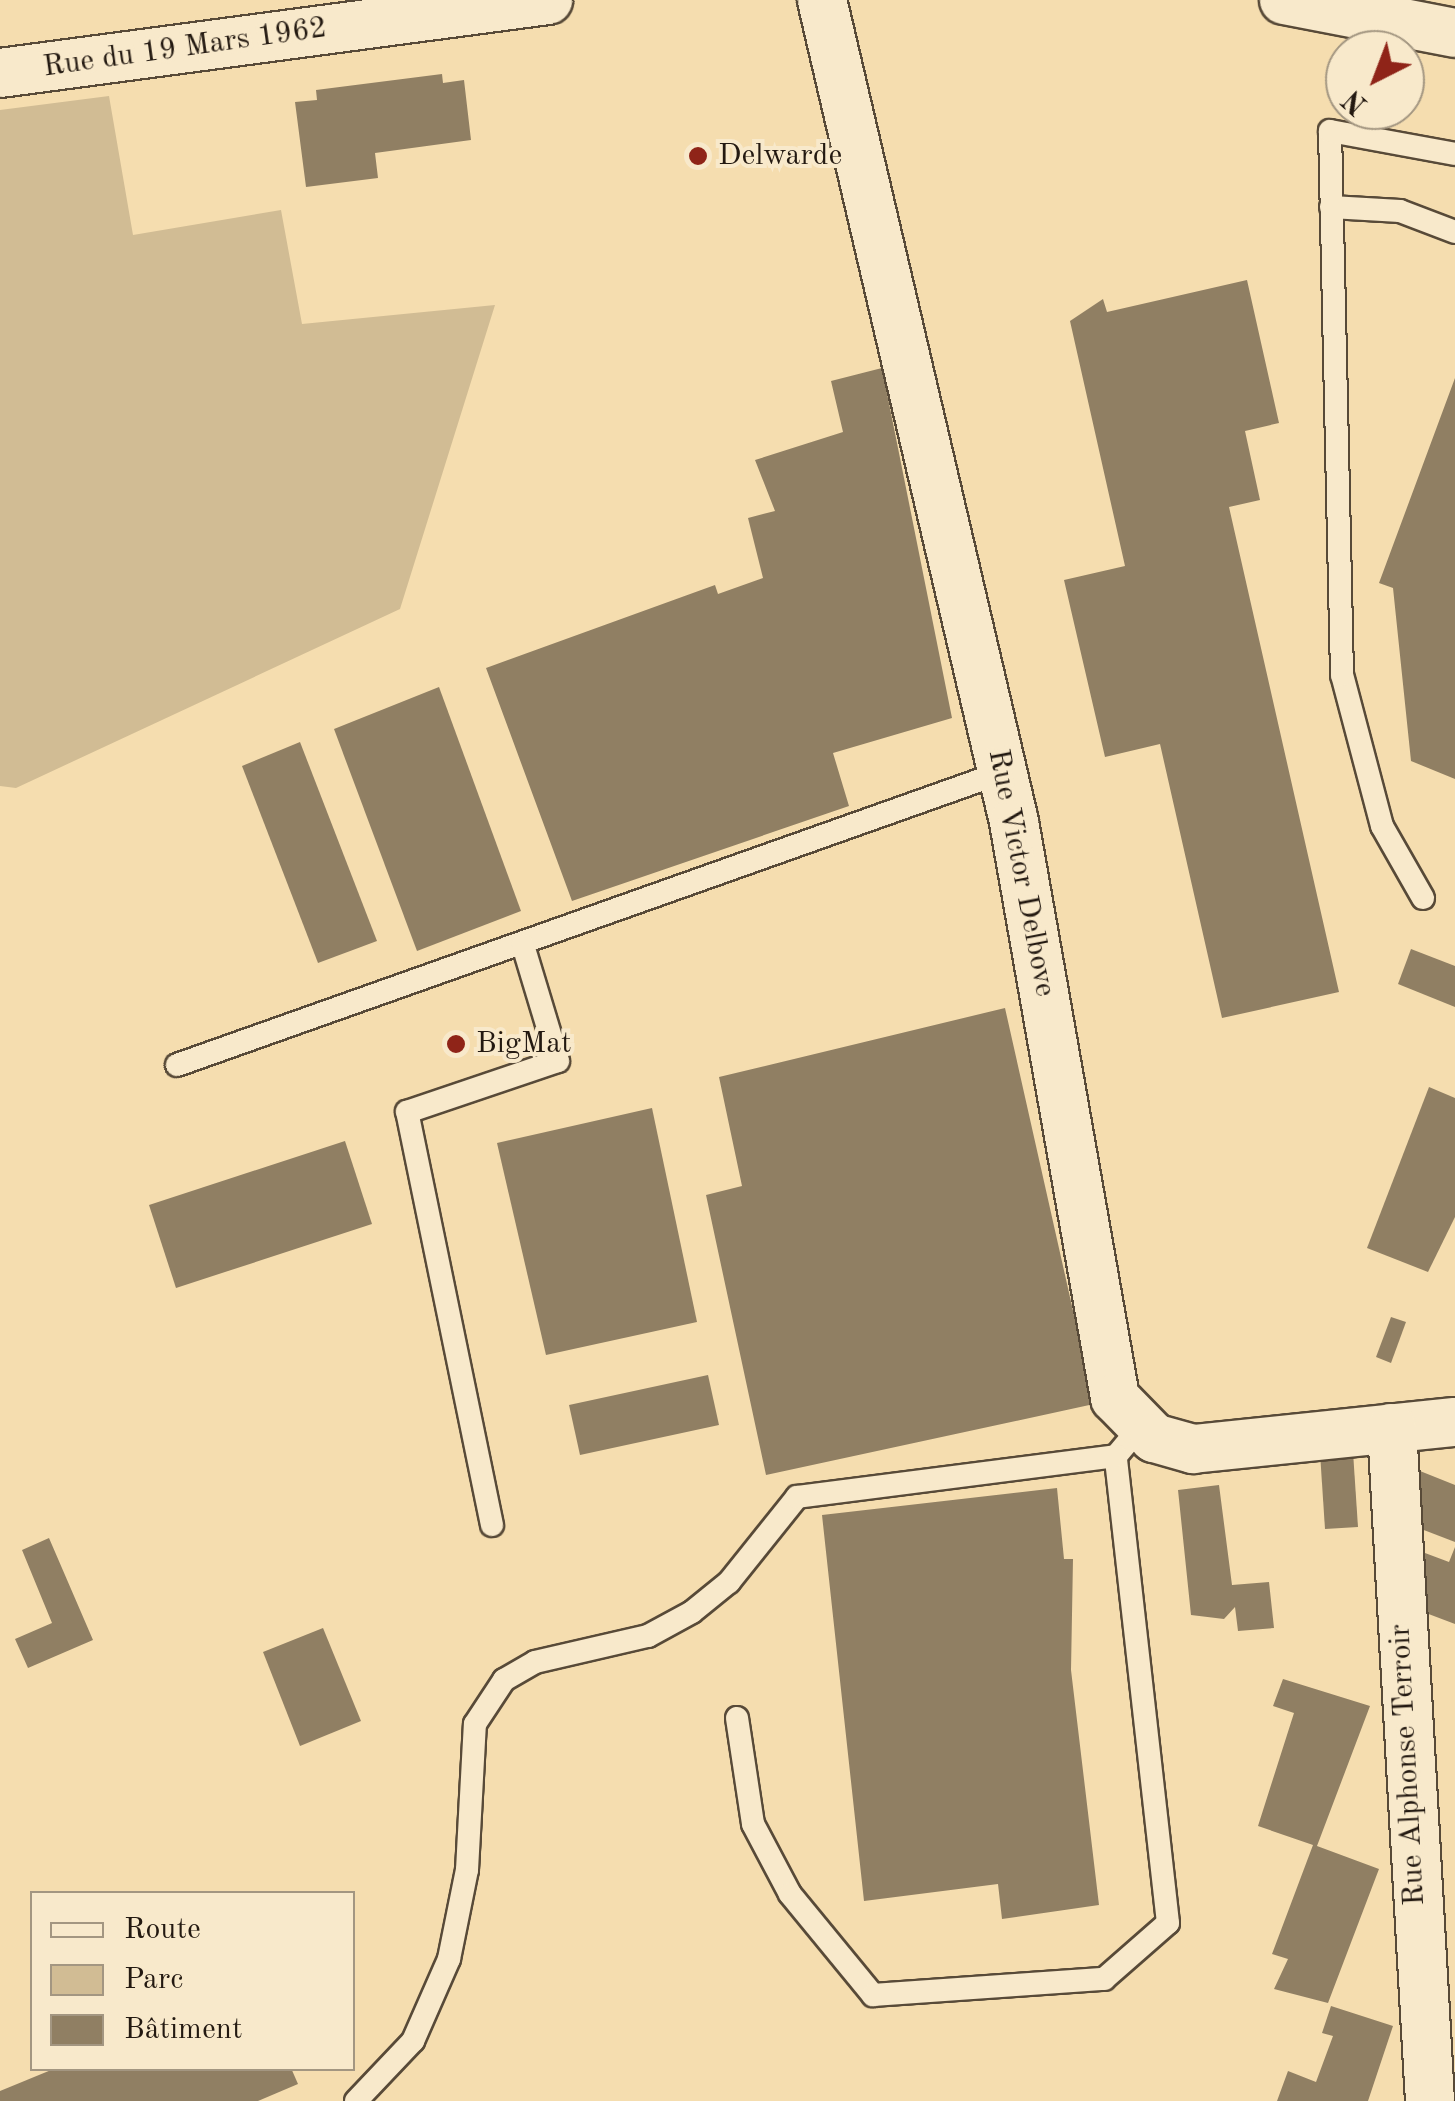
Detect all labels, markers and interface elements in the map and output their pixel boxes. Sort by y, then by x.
street label: Rue du 19 Mars 1962 [41,10,329,86]
north arrow [1325,30,1425,130]
text: N [1339,83,1374,118]
place label: Delwarde [718,138,842,174]
marker: Delwarde [687,145,709,167]
street label: Rue Victor Delbove [979,746,1063,1000]
place label: BigMat [476,1026,571,1062]
marker: BigMat [445,1033,467,1055]
street label: Rue Alphonse Terroir [1383,1623,1433,1907]
legend [30,1891,355,2071]
text: Route [124,1915,201,1945]
text: Parc [124,1965,183,1995]
text: Bâtiment [124,2015,242,2045]

